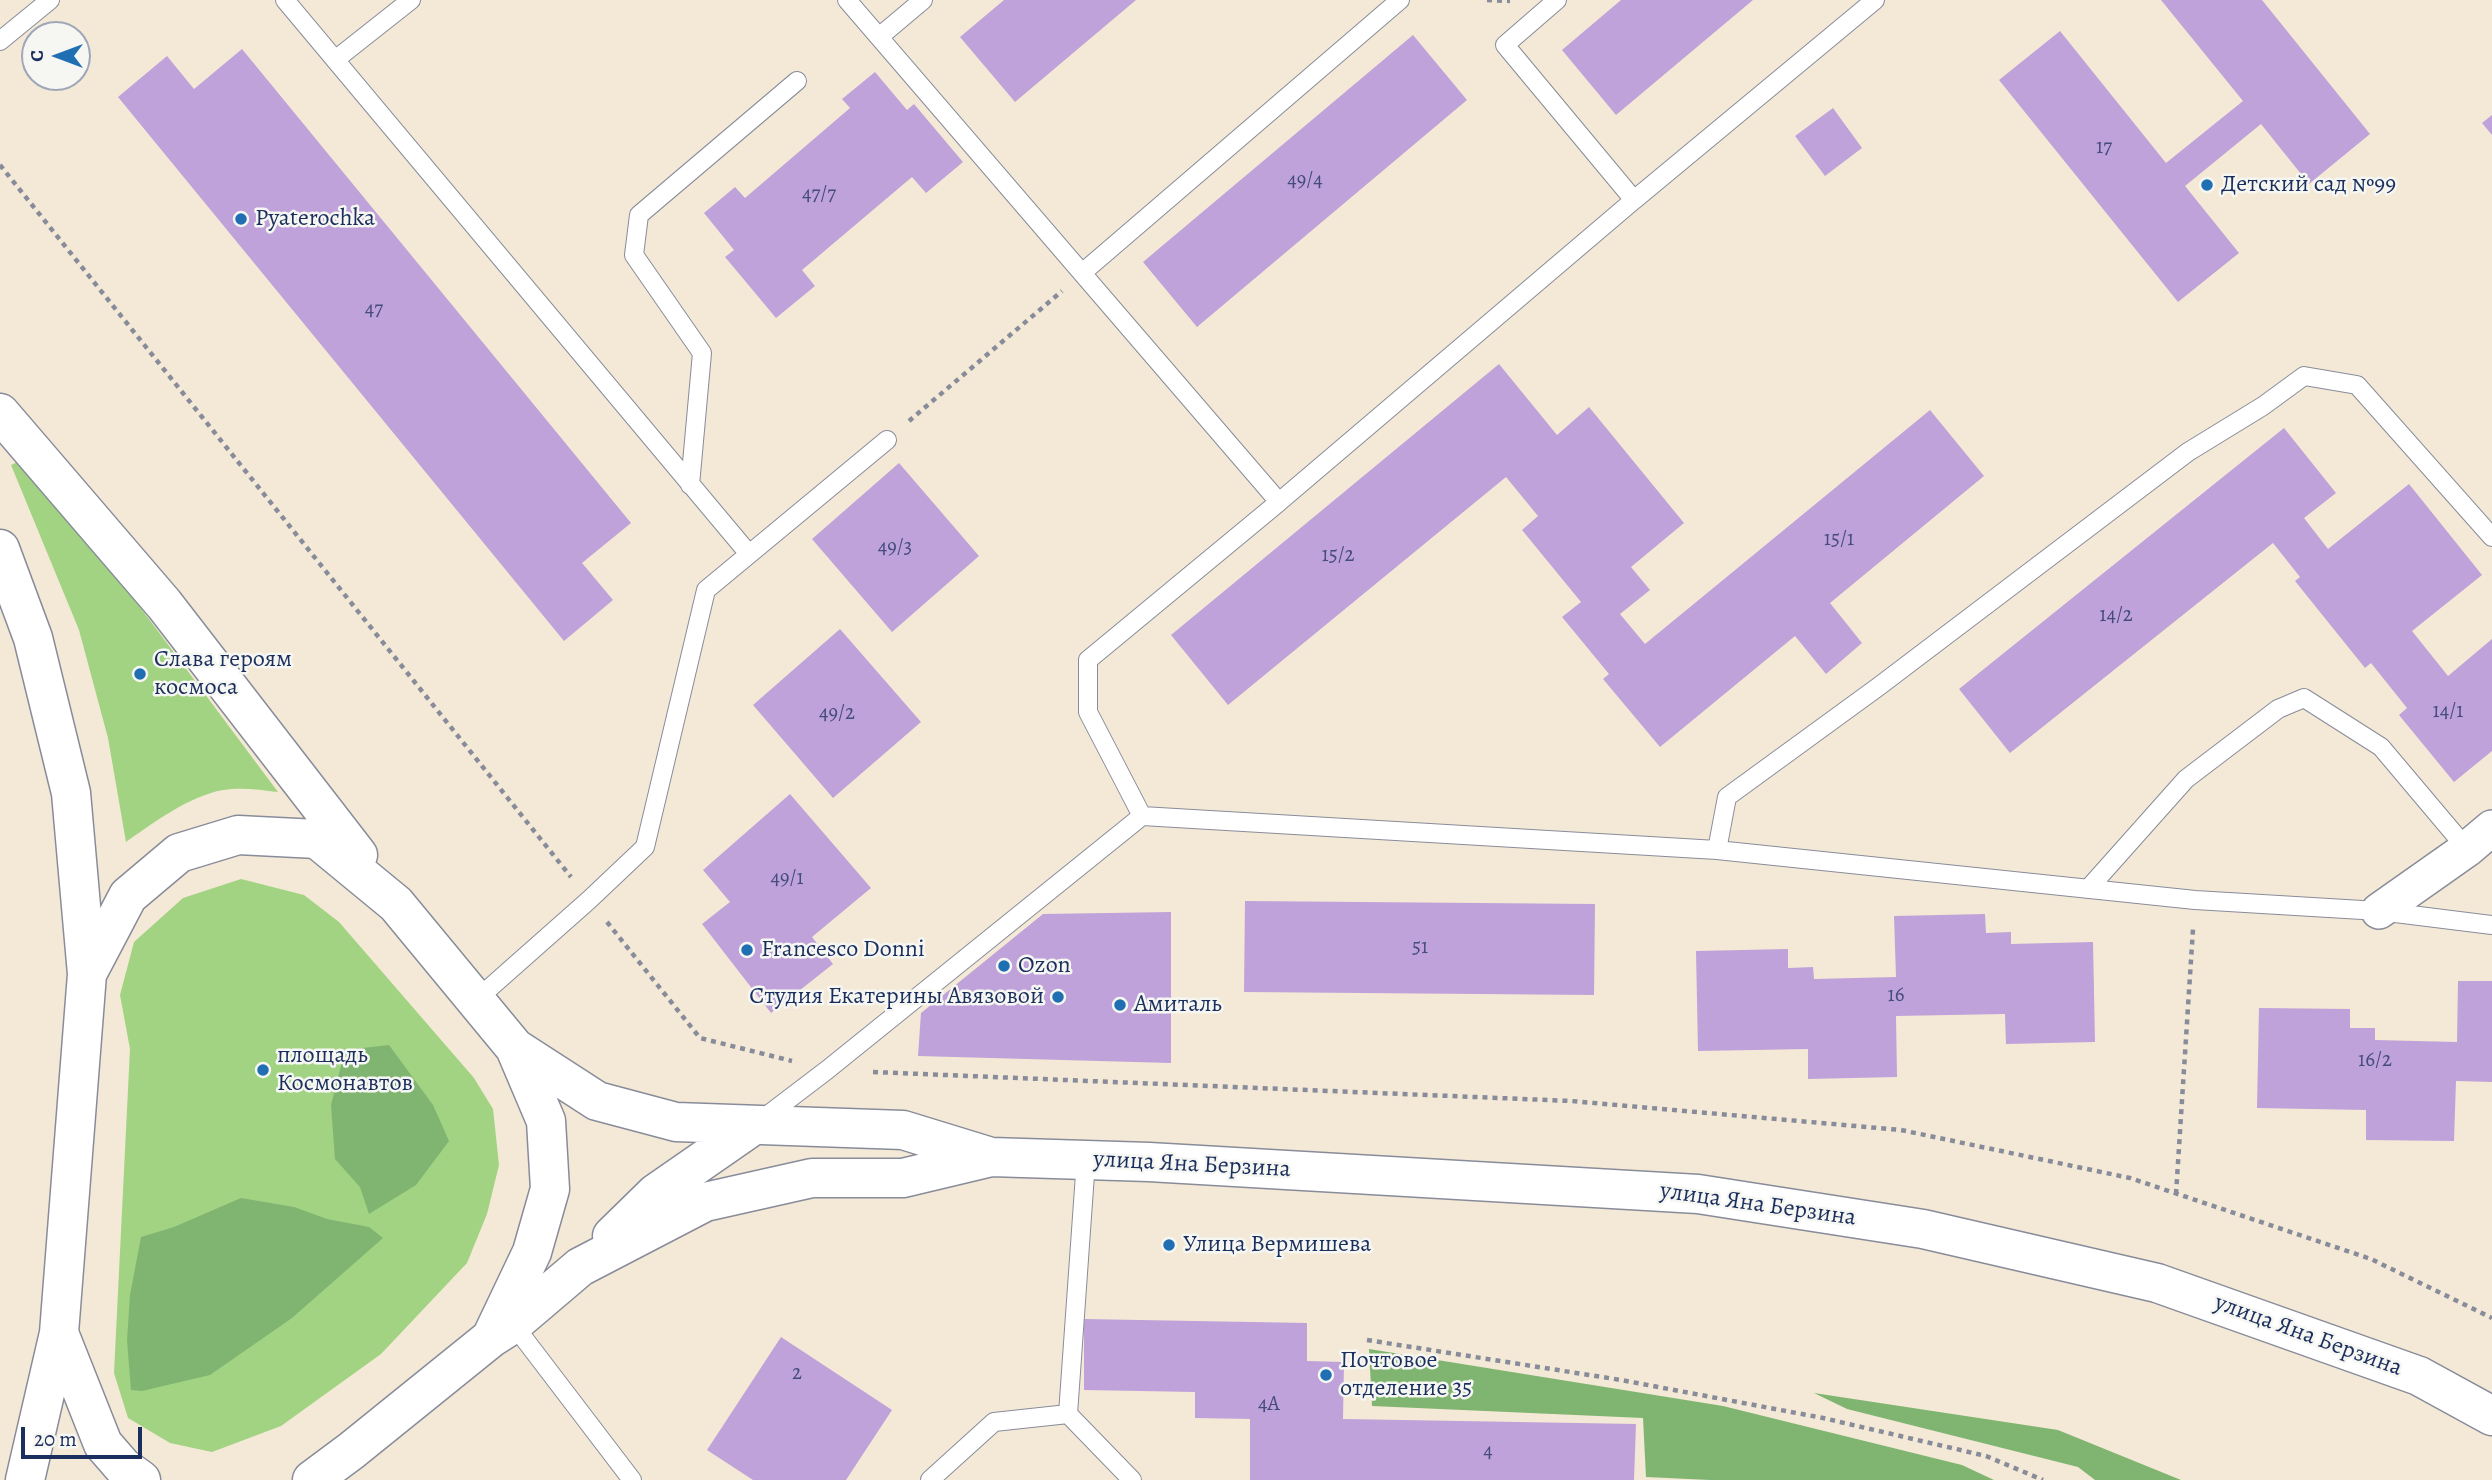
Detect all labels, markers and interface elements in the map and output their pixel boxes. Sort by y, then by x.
north arrow [21,21,91,91]
text: С [24,50,50,62]
house number: 17 [2096,135,2112,161]
house number: 49/4 [1287,168,1323,194]
place label: Детский сад №99 [2221,171,2396,199]
marker: Детский сад №99 [2199,177,2215,193]
house number: 47/7 [802,182,836,208]
place label: Pyaterochka [255,205,375,233]
marker: Pyaterochka [233,211,249,227]
house number: 47 [365,297,383,323]
house number: 15/1 [1824,527,1854,553]
house number: 49/3 [878,535,912,561]
house number: 15/2 [1321,543,1355,569]
house number: 14/2 [2099,603,2133,629]
place label: Слава героям космоса [154,646,292,702]
marker: Слава героям космоса [132,666,148,682]
house number: 14/1 [2433,699,2463,725]
house number: 49/2 [819,701,855,727]
house number: 49/1 [770,866,804,892]
house number: 51 [1412,935,1428,961]
place label: Francesco Donni [761,936,925,964]
marker: Francesco Donni [739,942,755,958]
place label: Ozon [1018,952,1071,980]
marker: Ozon [996,958,1012,974]
place label: Студия Екатерины Авязовой [749,983,1044,1011]
house number: 16 [1888,983,1904,1009]
marker: Студия Екатерины Авязовой [1050,989,1066,1005]
place label: Амиталь [1134,991,1222,1019]
marker: Амиталь [1112,997,1128,1013]
place label: площадь Космонавтов [277,1042,413,1098]
house number: 16/2 [2358,1048,2392,1074]
marker: площадь Космонавтов [255,1062,271,1078]
street label: улица Яна Берзина [1093,1145,1291,1185]
street label: улица Яна Берзина [1658,1177,1858,1233]
place label: Улица Вермишева [1183,1231,1371,1259]
marker: Улица Вермишева [1161,1237,1177,1253]
street label: улица Яна Берзина [2210,1289,2406,1383]
place label: Почтовое отделение 35 [1340,1347,1472,1403]
house number: 2 [792,1361,802,1387]
marker: Почтовое отделение 35 [1318,1367,1334,1383]
house number: 4А [1258,1392,1280,1418]
scale bar [24,1414,145,1458]
text: 20 m [34,1425,77,1453]
house number: 4 [1483,1439,1493,1465]

